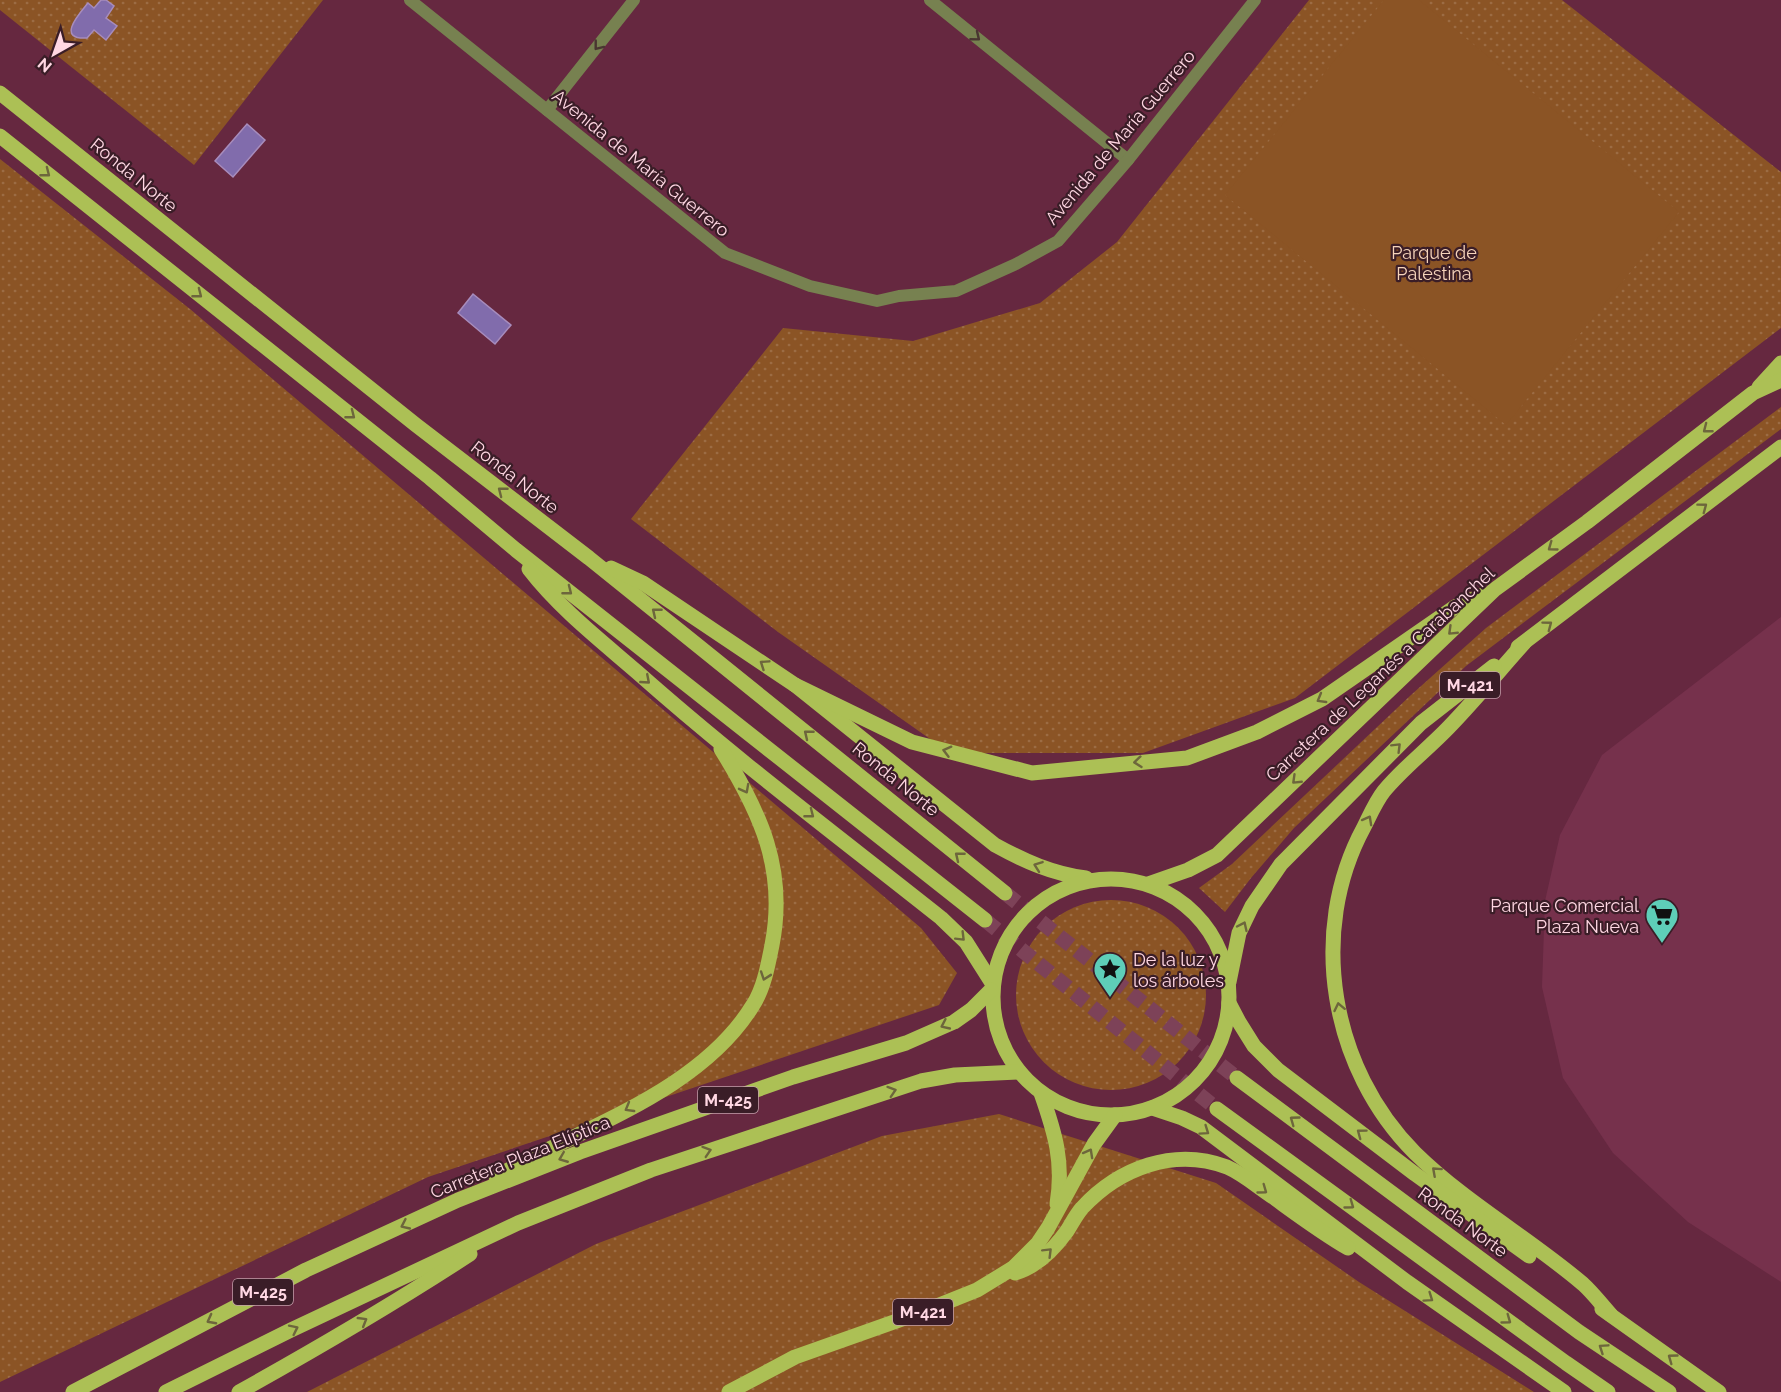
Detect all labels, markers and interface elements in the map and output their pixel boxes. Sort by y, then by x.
north arrow [24,24,84,84]
one-way arrow [969,29,980,40]
one-way arrow [594,39,605,50]
street label: Avenida de María Guerrero [1041,45,1199,229]
text: N [34,54,55,76]
street label: Avenida de María Guerrero [548,85,734,241]
street label: Ronda Norte [86,134,182,217]
one-way arrow [39,165,50,176]
park label: Parque de Palestina [1391,242,1477,284]
one-way arrow [192,286,203,297]
one-way arrow [344,408,355,419]
one-way arrow [1703,421,1714,432]
street label: Ronda Norte [467,436,563,518]
one-way arrow [498,488,509,499]
one-way arrow [1696,503,1707,514]
one-way arrow [1548,540,1559,551]
street label: Carretera de Leganés a Carabanchel [1261,562,1499,786]
one-way arrow [561,583,572,594]
one-way arrow [651,608,662,619]
one-way arrow [1541,621,1552,632]
one-way arrow [1448,624,1459,635]
one-way arrow [760,660,771,671]
road number: M-421 [1440,672,1500,698]
one-way arrow [639,673,650,684]
one-way arrow [1317,692,1327,704]
one-way arrow [803,730,814,741]
street label: Ronda Norte [848,738,944,821]
one-way arrow [1389,744,1400,755]
one-way arrow [942,745,952,758]
one-way arrow [1134,756,1143,768]
one-way arrow [1292,773,1302,784]
one-way arrow [738,782,749,793]
one-way arrow [803,807,814,818]
one-way arrow [1361,815,1372,826]
one-way arrow [955,853,966,864]
one-way arrow [1034,861,1044,874]
place label: Parque Comercial Plaza Nueva [1490,895,1639,937]
supermarket icon: Parque Comercial Plaza Nueva [1644,897,1680,944]
one-way arrow [1235,921,1247,932]
one-way arrow [954,930,964,941]
place label: De la luz y los árboles [1133,949,1224,991]
place icon: De la luz y los árboles [1092,951,1128,998]
one-way arrow [759,970,772,981]
one-way arrow [1333,1003,1346,1013]
one-way arrow [941,1018,952,1030]
one-way arrow [886,1085,897,1098]
road number: M-425 [698,1087,758,1113]
one-way arrow [624,1101,635,1113]
street label: Carretera Plaza Elíptica [427,1111,613,1203]
one-way arrow [1289,1117,1300,1128]
one-way arrow [1199,1124,1210,1135]
one-way arrow [1356,1129,1367,1140]
one-way arrow [701,1146,712,1159]
one-way arrow [1082,1149,1093,1159]
one-way arrow [558,1151,569,1164]
one-way arrow [1432,1167,1443,1178]
one-way arrow [1256,1183,1267,1194]
street label: Ronda Norte [1414,1183,1512,1262]
one-way arrow [1343,1198,1354,1209]
one-way arrow [400,1217,411,1229]
one-way arrow [1041,1248,1052,1259]
road number: M-425 [233,1279,293,1305]
one-way arrow [1422,1291,1433,1302]
road number: M-421 [893,1299,953,1325]
one-way arrow [207,1313,217,1324]
one-way arrow [1501,1313,1512,1324]
one-way arrow [357,1317,367,1328]
one-way arrow [287,1324,298,1336]
one-way arrow [1599,1344,1610,1355]
one-way arrow [1667,1355,1678,1366]

